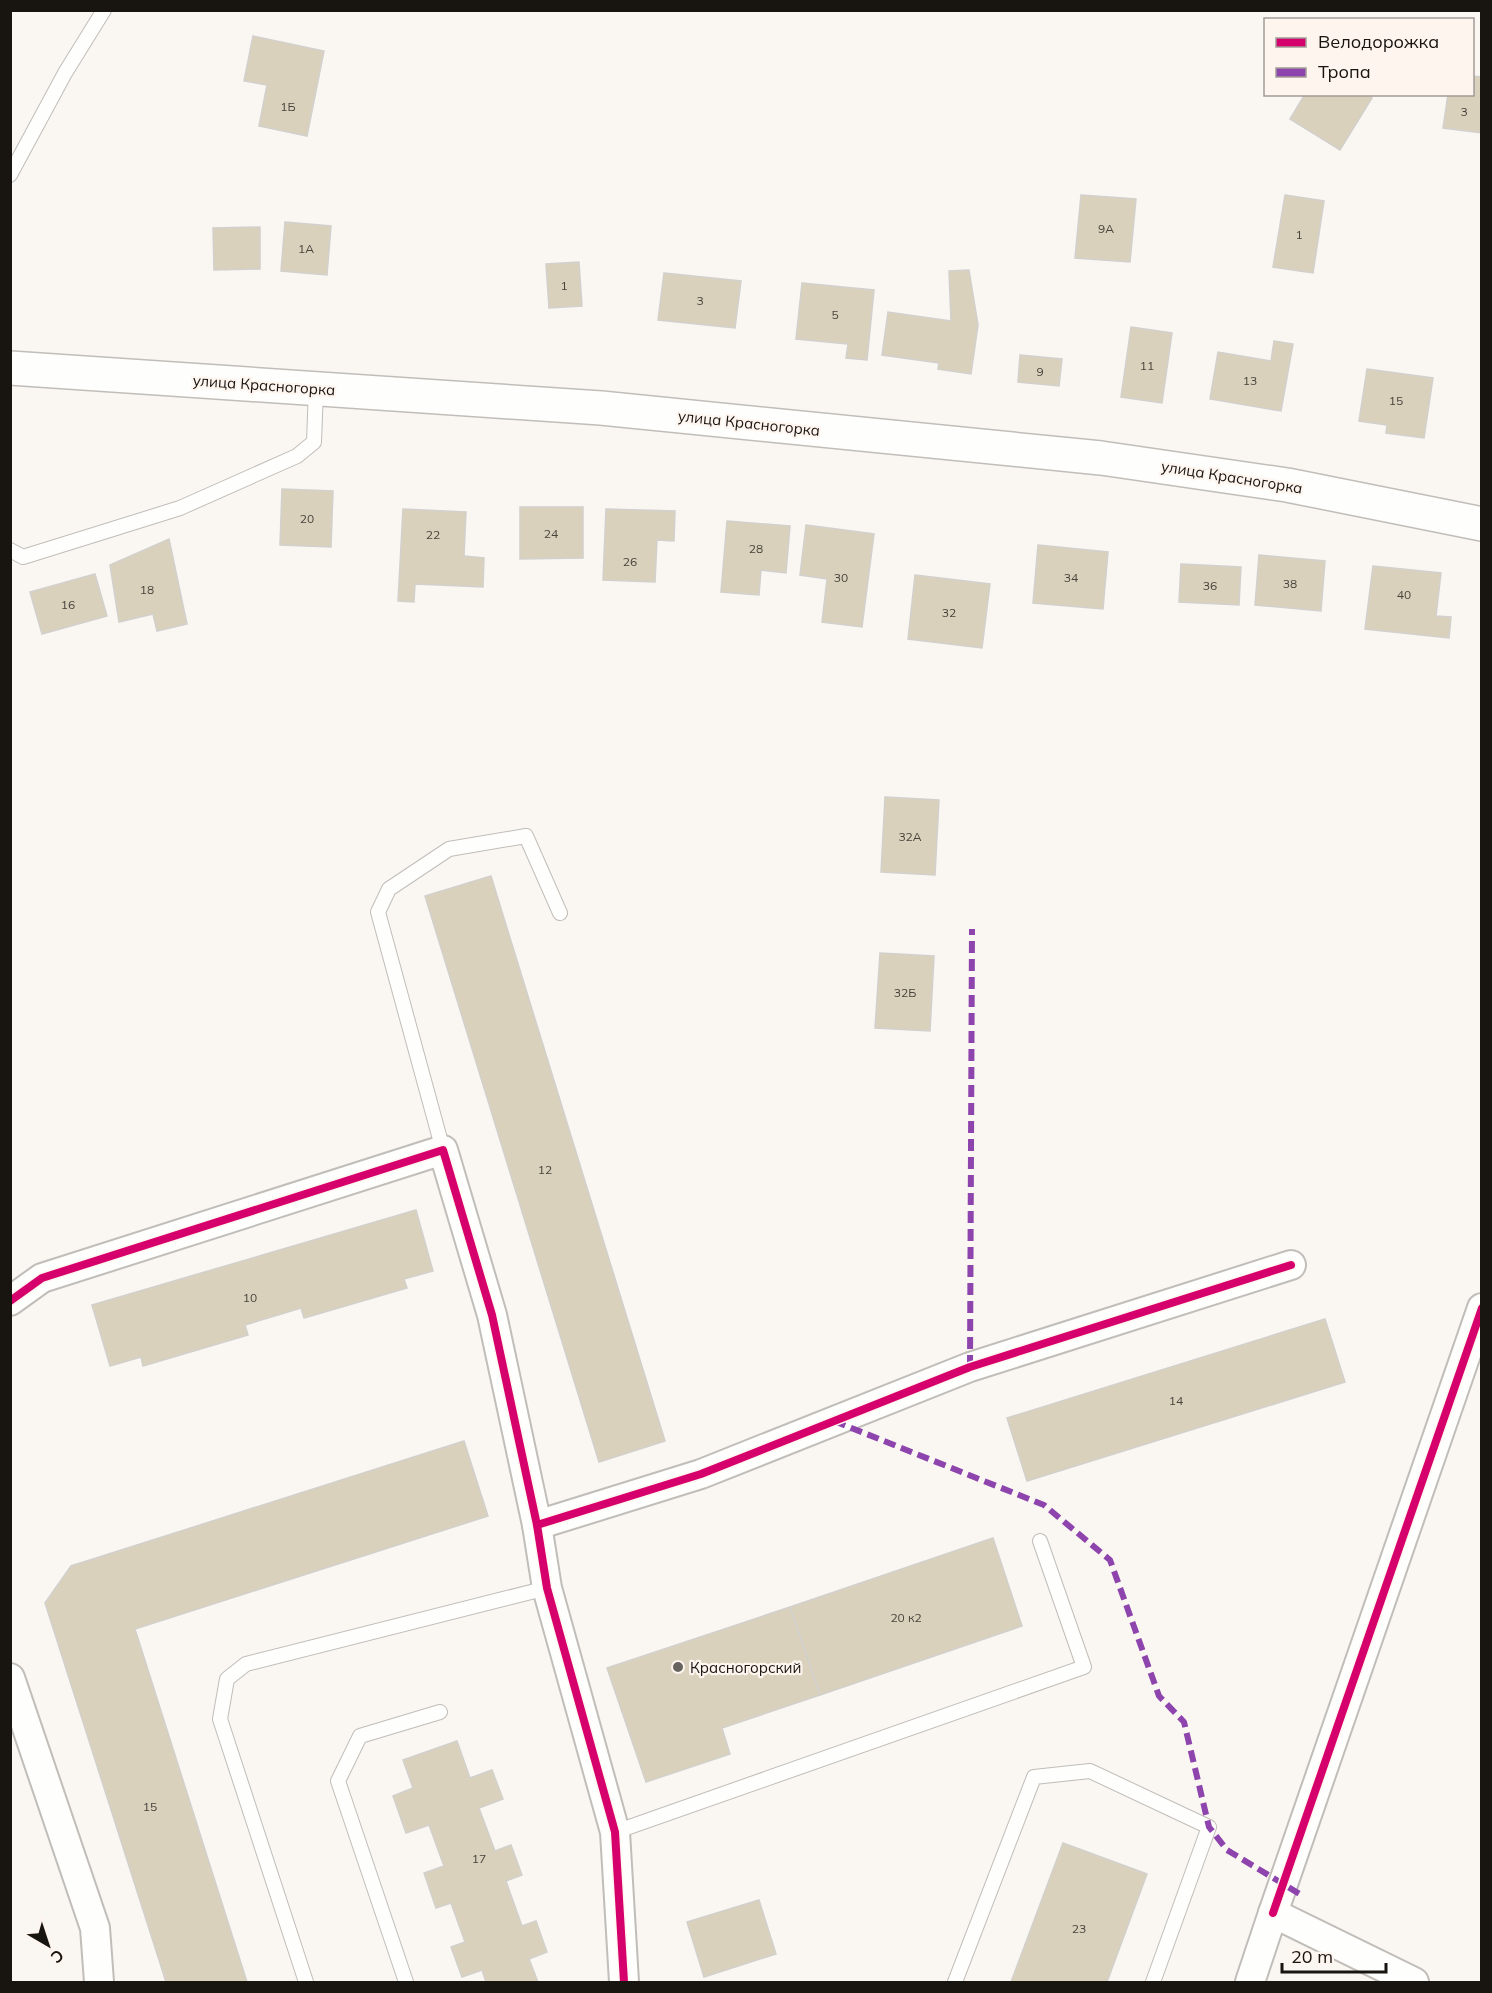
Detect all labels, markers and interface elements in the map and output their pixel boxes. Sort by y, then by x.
legend [1264,18,1474,96]
text: Велодорожка [1318,30,1439,53]
text: Тропа [1318,60,1371,83]
house number: 1Б [280,99,296,114]
house number: 3 [1460,104,1468,119]
house number: 9А [1098,221,1114,236]
house number: 1 [1295,227,1303,242]
house number: 1А [298,241,314,256]
house number: 1 [560,278,568,293]
house number: 3 [696,293,704,308]
house number: 5 [831,307,839,322]
house number: 11 [1140,358,1154,373]
house number: 9 [1036,364,1044,379]
street label: улица Красногорка [192,371,336,399]
house number: 13 [1243,373,1257,388]
house number: 15 [1389,393,1403,408]
street label: улица Красногорка [677,406,821,440]
street label: улица Красногорка [1160,456,1304,498]
house number: 20 [300,511,314,526]
house number: 24 [544,526,558,541]
house number: 22 [426,527,440,542]
house number: 28 [749,541,763,556]
house number: 26 [623,554,637,569]
house number: 30 [834,570,848,585]
house number: 34 [1064,570,1078,585]
house number: 38 [1283,576,1297,591]
house number: 36 [1203,578,1217,593]
house number: 18 [140,582,154,597]
house number: 40 [1397,587,1411,602]
house number: 16 [61,597,75,612]
house number: 32 [942,605,956,620]
house number: 32А [898,829,922,844]
house number: 32Б [894,985,916,1000]
house number: 12 [538,1162,552,1177]
house number: 10 [243,1290,257,1305]
house number: 14 [1169,1393,1183,1408]
house number: 20 к2 [890,1610,922,1625]
place label: Красногорский [690,1658,801,1677]
marker: Красногорский [671,1660,685,1674]
house number: 15 [143,1799,157,1814]
house number: 17 [472,1851,486,1866]
north arrow [18,1915,78,1975]
house number: 23 [1072,1921,1086,1936]
scale bar [1282,1936,1386,1974]
text: С [47,1945,68,1968]
text: 20 m [1291,1945,1333,1968]

